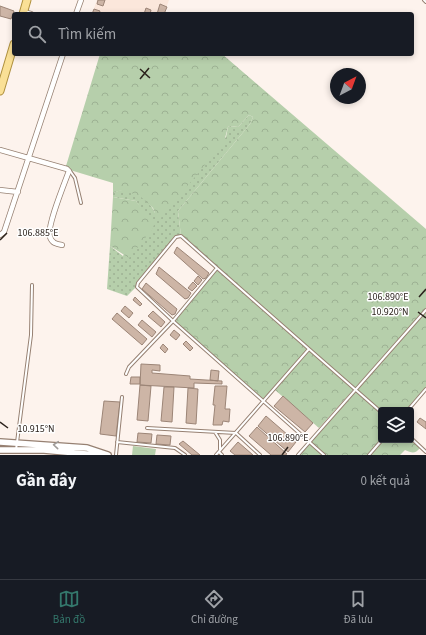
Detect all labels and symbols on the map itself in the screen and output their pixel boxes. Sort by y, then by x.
north arrow [330,68,366,104]
text: 106.885°E [18,226,58,240]
text: 106.890°E [368,290,408,304]
text: 10.920°N [371,305,409,319]
text: 10.915°N [17,422,55,436]
text: 106.890°E [268,431,308,445]
one-way arrow [53,441,59,450]

